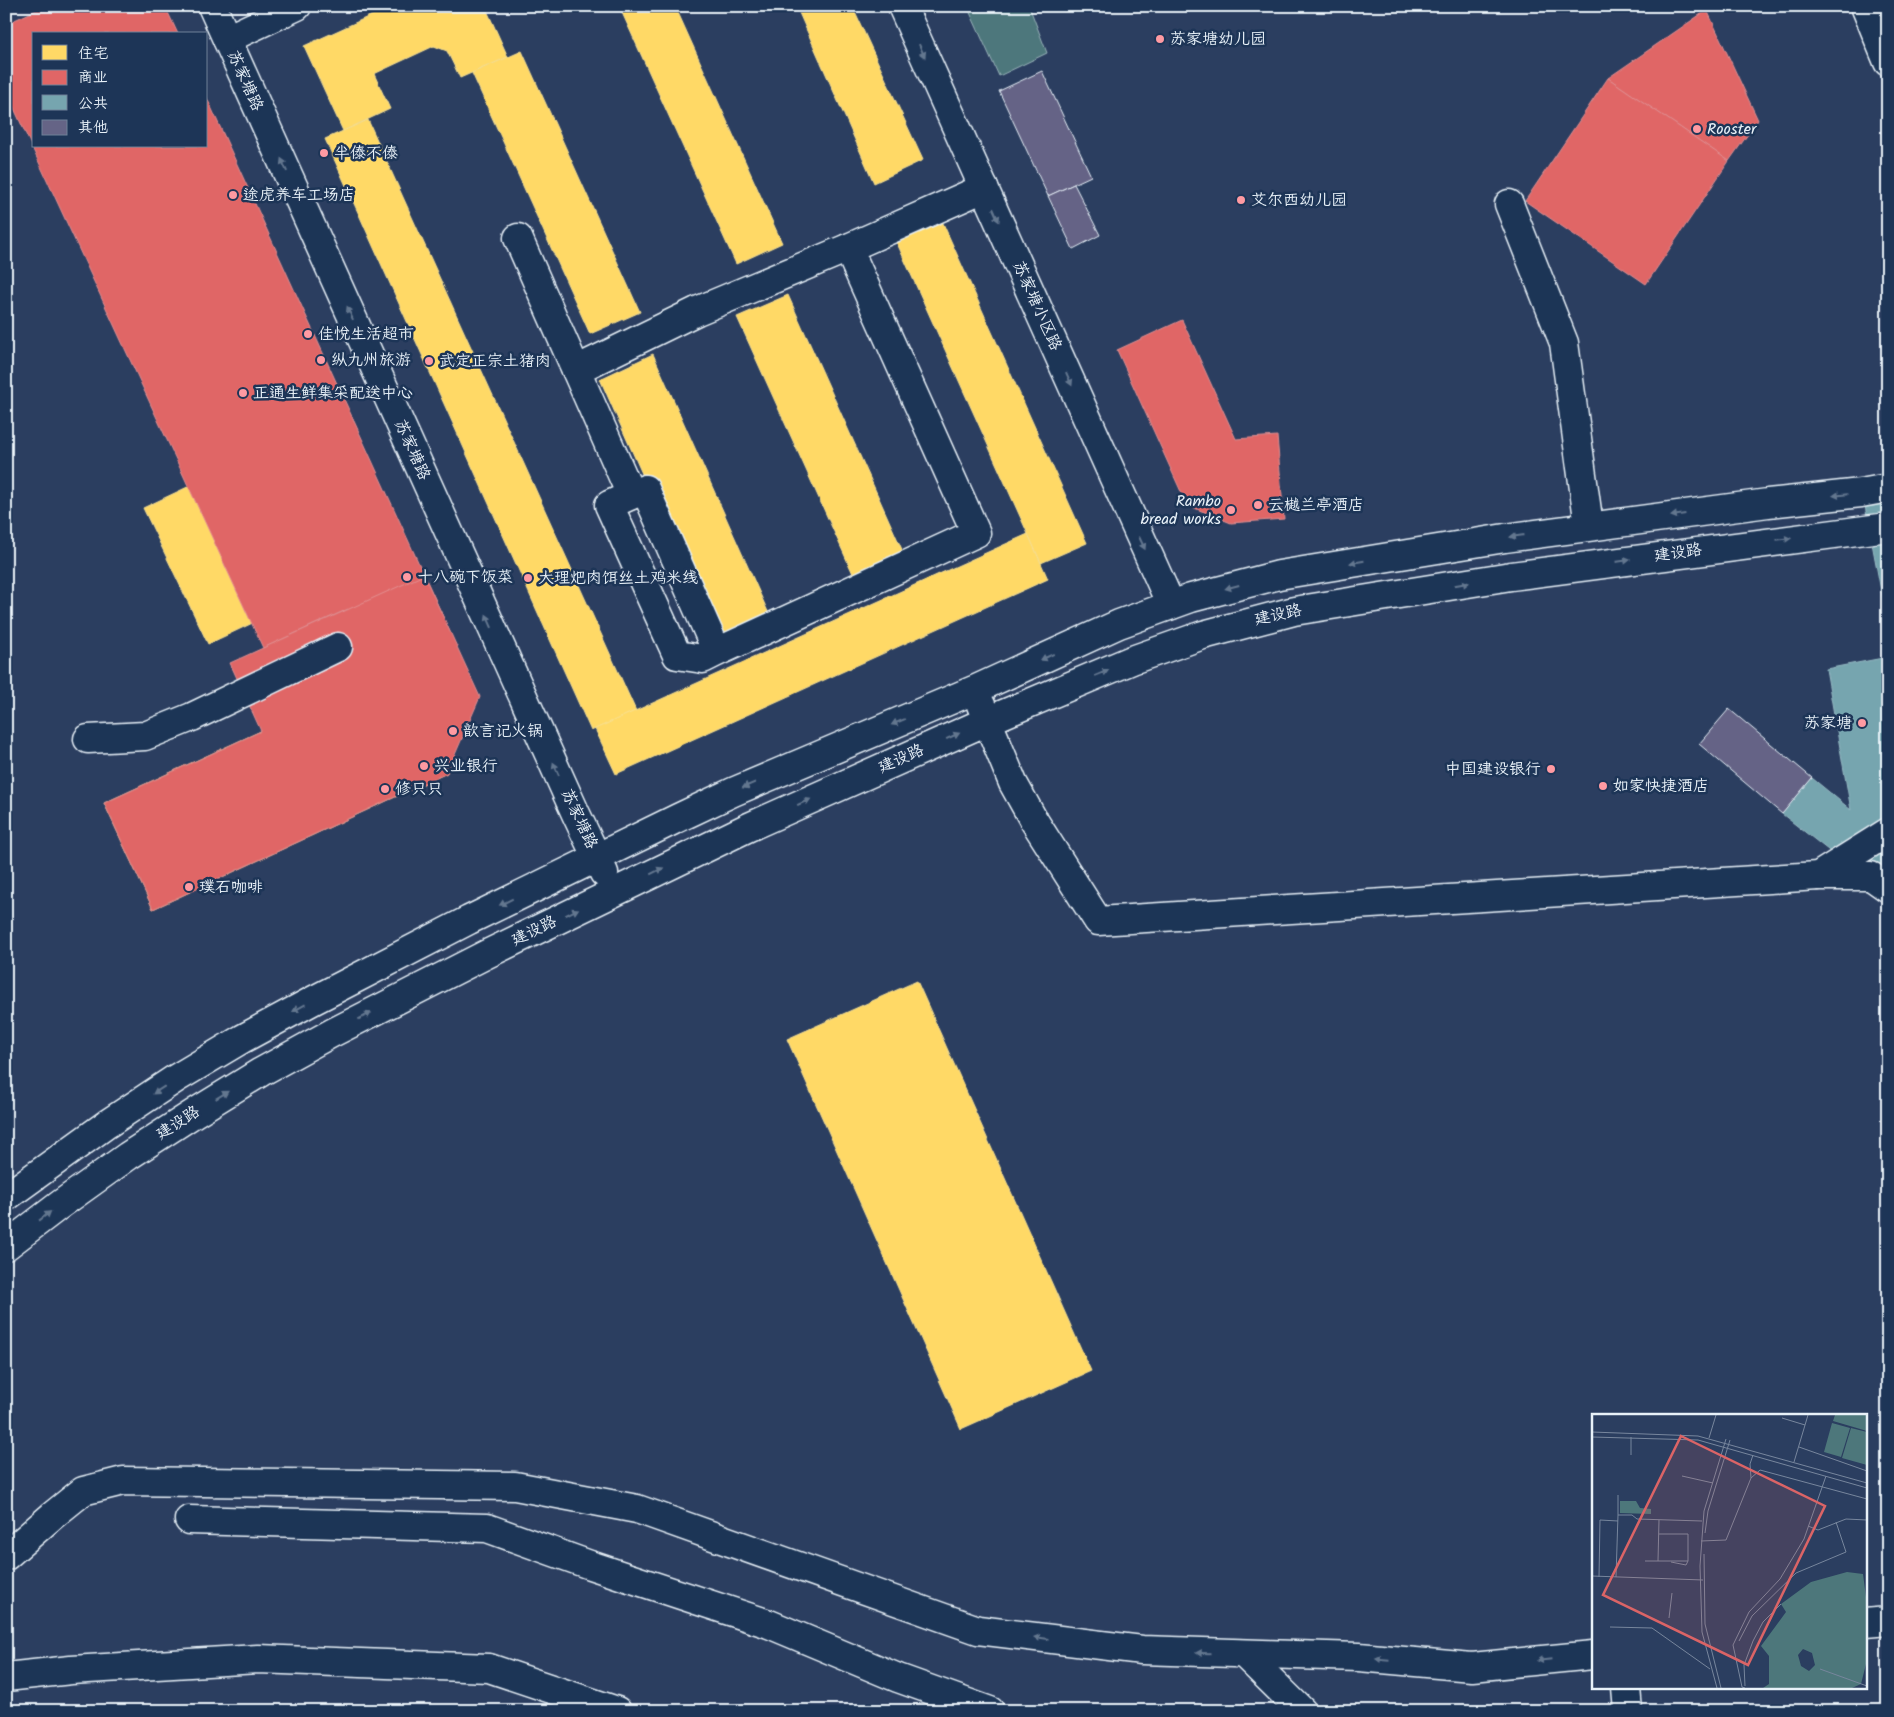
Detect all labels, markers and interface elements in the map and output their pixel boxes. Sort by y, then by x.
place label: 苏家塘幼儿园 [1170,27,1266,52]
legend [32,32,208,148]
marker: 苏家塘幼儿园 [1154,33,1166,45]
text: 住宅 [78,42,108,66]
one-way arrow [918,44,926,58]
street label: 苏家塘路 [221,47,269,115]
text: 商业 [78,66,108,90]
text: 公共 [78,92,108,116]
text: 其他 [78,116,108,140]
place label: Rooster [1707,117,1758,142]
marker: Rooster [1691,123,1703,135]
place label: 半傣不傣 [334,141,398,166]
marker: 半傣不傣 [318,147,330,159]
one-way arrow [279,158,287,172]
place label: 途虎养车工场店 [243,183,355,208]
place label: 艾尔西幼儿园 [1251,188,1347,213]
marker: 途虎养车工场店 [227,189,239,201]
marker: 艾尔西幼儿园 [1235,194,1247,206]
one-way arrow [992,208,1000,222]
street label: 苏家塘小区路 [1006,257,1068,355]
one-way arrow [346,306,354,320]
place label: 佳悦生活超市 [318,322,414,347]
marker: 佳悦生活超市 [302,328,314,340]
place label: 纵九州旅游 [331,348,411,373]
place label: 武定正宗土猪肉 [439,349,551,374]
marker: 纵九州旅游 [315,354,327,366]
marker: 武定正宗土猪肉 [423,355,435,367]
one-way arrow [1066,372,1074,386]
place label: 正通生鲜集采配送中心 [253,381,413,406]
marker: 正通生鲜集采配送中心 [237,387,249,399]
street label: 苏家塘路 [388,416,436,484]
place label: Rambo bread works [1141,489,1221,532]
one-way arrow [1831,491,1847,499]
place label: 云樾兰亭酒店 [1268,493,1364,518]
marker: 云樾兰亭酒店 [1252,499,1264,511]
marker: Rambo bread works [1225,504,1237,516]
one-way arrow [1670,511,1686,519]
one-way arrow [1509,533,1525,541]
one-way arrow [1776,535,1792,543]
one-way arrow [1138,536,1147,551]
street label: 建设路 [1652,537,1704,569]
one-way arrow [1615,556,1631,564]
one-way arrow [1348,558,1364,566]
place label: 十八碗下饭菜 [417,565,513,590]
place label: 大理𤆵肉饵丝土鸡米线 [538,566,698,591]
marker: 十八碗下饭菜 [401,571,413,583]
marker: 大理𤆵肉饵丝土鸡米线 [522,572,534,584]
one-way arrow [1454,579,1470,587]
one-way arrow [1224,583,1239,591]
street label: 建设路 [1252,598,1304,632]
one-way arrow [485,614,493,628]
one-way arrow [1040,653,1054,661]
one-way arrow [1095,668,1109,676]
place label: 苏家塘 [1804,711,1852,736]
marker: 苏家塘 [1856,717,1868,729]
place label: 歆言记火锅 [463,719,543,744]
one-way arrow [891,719,906,727]
marker: 歆言记火锅 [447,725,459,737]
one-way arrow [946,732,960,740]
street label: 建设路 [874,738,928,780]
place label: 兴业银行 [434,754,498,779]
place label: 中国建设银行 [1445,757,1541,782]
marker: 兴业银行 [418,760,430,772]
one-way arrow [551,762,559,776]
marker: 中国建设银行 [1545,763,1557,775]
place label: 如家快捷酒店 [1613,774,1709,799]
place label: 修只只 [395,777,443,802]
marker: 如家快捷酒店 [1597,780,1609,792]
one-way arrow [742,782,756,790]
marker: 修只只 [379,783,391,795]
street label: 苏家塘路 [554,785,604,853]
one-way arrow [797,798,811,806]
one-way arrow [650,867,664,875]
place label: 璞石咖啡 [199,875,263,900]
marker: 璞石咖啡 [183,881,195,893]
one-way arrow [499,898,513,906]
one-way arrow [565,908,579,916]
street label: 建设路 [507,909,561,953]
one-way arrow [292,1004,306,1012]
one-way arrow [357,1012,372,1020]
one-way arrow [152,1085,165,1094]
one-way arrow [216,1091,229,1100]
street label: 建设路 [151,1099,205,1147]
one-way arrow [38,1211,52,1221]
inset map [1592,1414,1866,1690]
one-way arrow [1033,1634,1049,1642]
one-way arrow [1194,1648,1210,1656]
one-way arrow [1374,1655,1390,1663]
one-way arrow [1536,1656,1552,1664]

